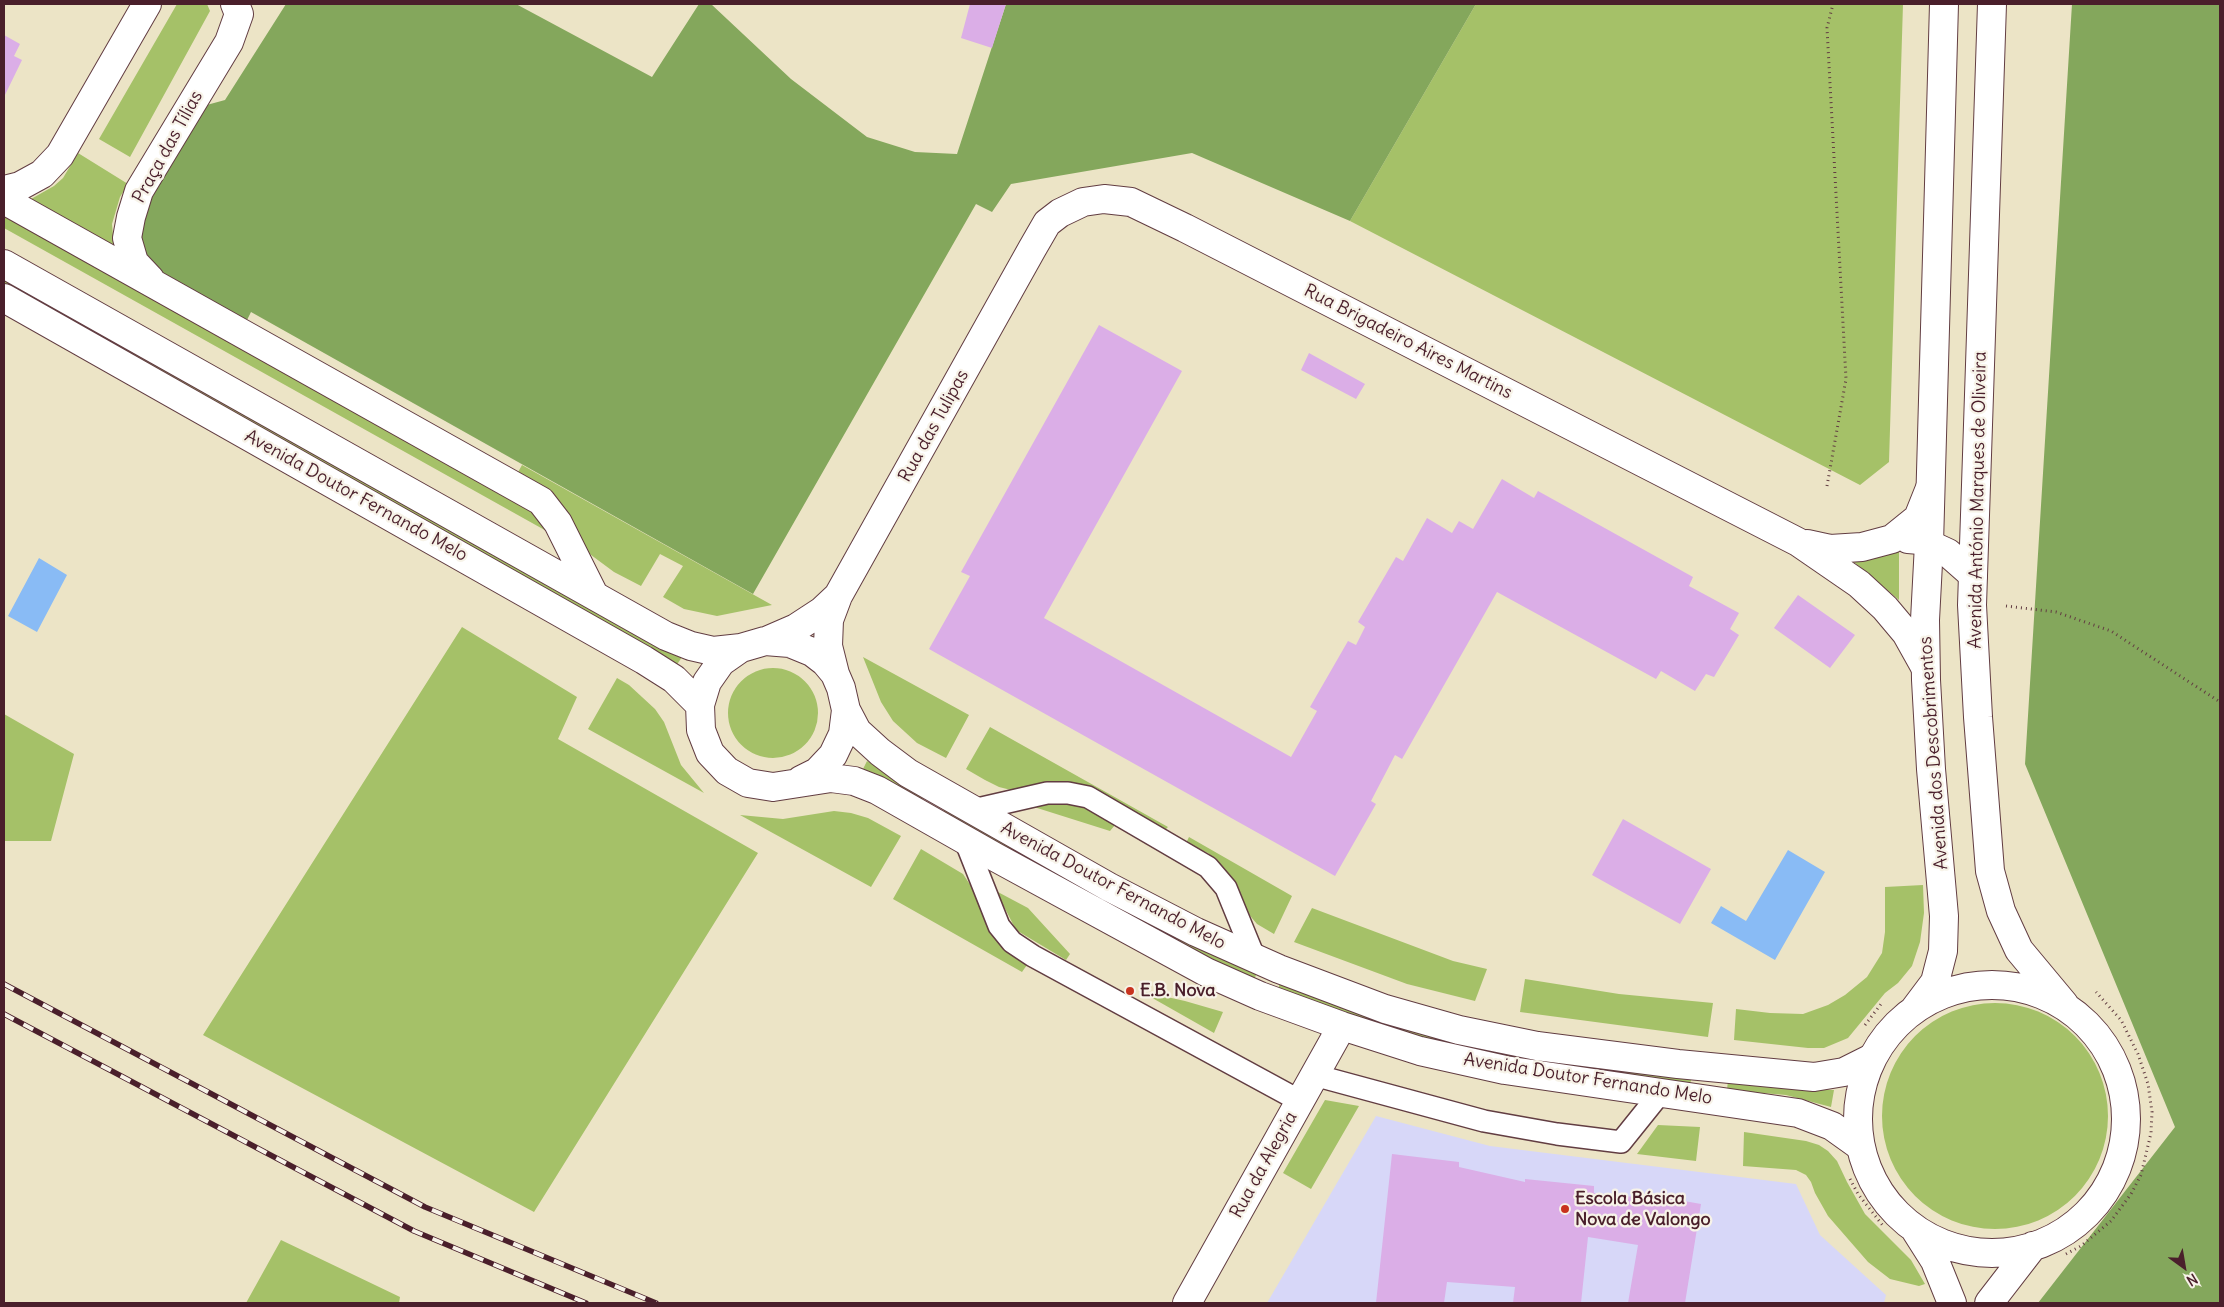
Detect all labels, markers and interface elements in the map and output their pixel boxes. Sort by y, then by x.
street label: Praça das Tílias [128,87,208,207]
street label: Rua Brigadeiro Aires Martins [1300,280,1516,404]
street label: Avenida António Marques de Oliveira [1965,351,1991,649]
street label: Rua das Tulipas [894,366,974,486]
street label: Avenida Doutor Fernando Melo [241,426,471,566]
street label: Avenida dos Descobrimentos [1915,636,1953,870]
street label: Avenida Doutor Fernando Melo [997,817,1229,955]
place label: E.B. Nova [1140,980,1215,1002]
marker: E.B. Nova [1124,985,1136,997]
street label: Avenida Doutor Fernando Melo [1462,1049,1714,1109]
street label: Rua da Alegria [1226,1108,1302,1222]
place label: Escola Básica Nova de Valongo [1575,1188,1711,1230]
marker: Escola Básica Nova de Valongo [1559,1203,1571,1215]
north arrow [2159,1242,2209,1292]
text: N [2183,1270,2201,1290]

